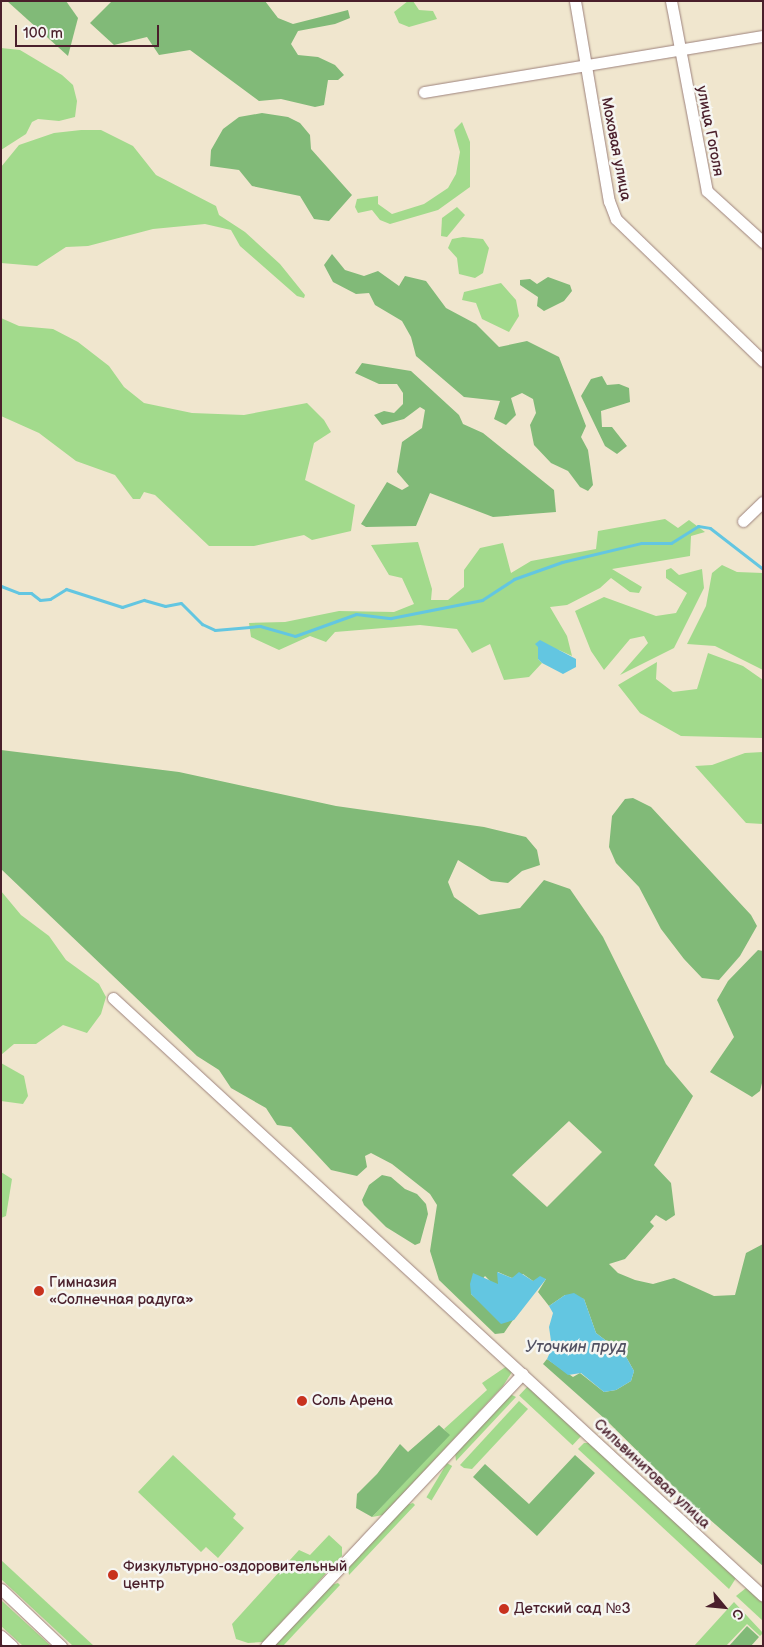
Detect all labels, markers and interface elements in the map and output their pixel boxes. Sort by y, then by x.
scale bar [18,15,161,47]
text: 100 m [23,24,63,43]
street label: улица Гоголя [692,84,728,178]
street label: Моховая улица [597,96,635,202]
place label: Гимназия «Солнечная радуга» [49,1273,194,1308]
marker: Гимназия «Солнечная радуга» [33,1285,45,1297]
water label: Уточкин пруд [526,1338,626,1358]
place label: Соль Арена [312,1392,393,1410]
marker: Соль Арена [296,1395,308,1407]
street label: Сильвинитовая улица [590,1415,714,1533]
place label: Физкультурно-оздоровительный центр [123,1557,347,1592]
marker: Физкультурно-оздоровительный центр [107,1569,119,1581]
north arrow [699,1582,749,1632]
place label: Детский сад №3 [514,1600,631,1618]
marker: Детский сад №3 [498,1603,510,1615]
text: С [728,1606,747,1623]

